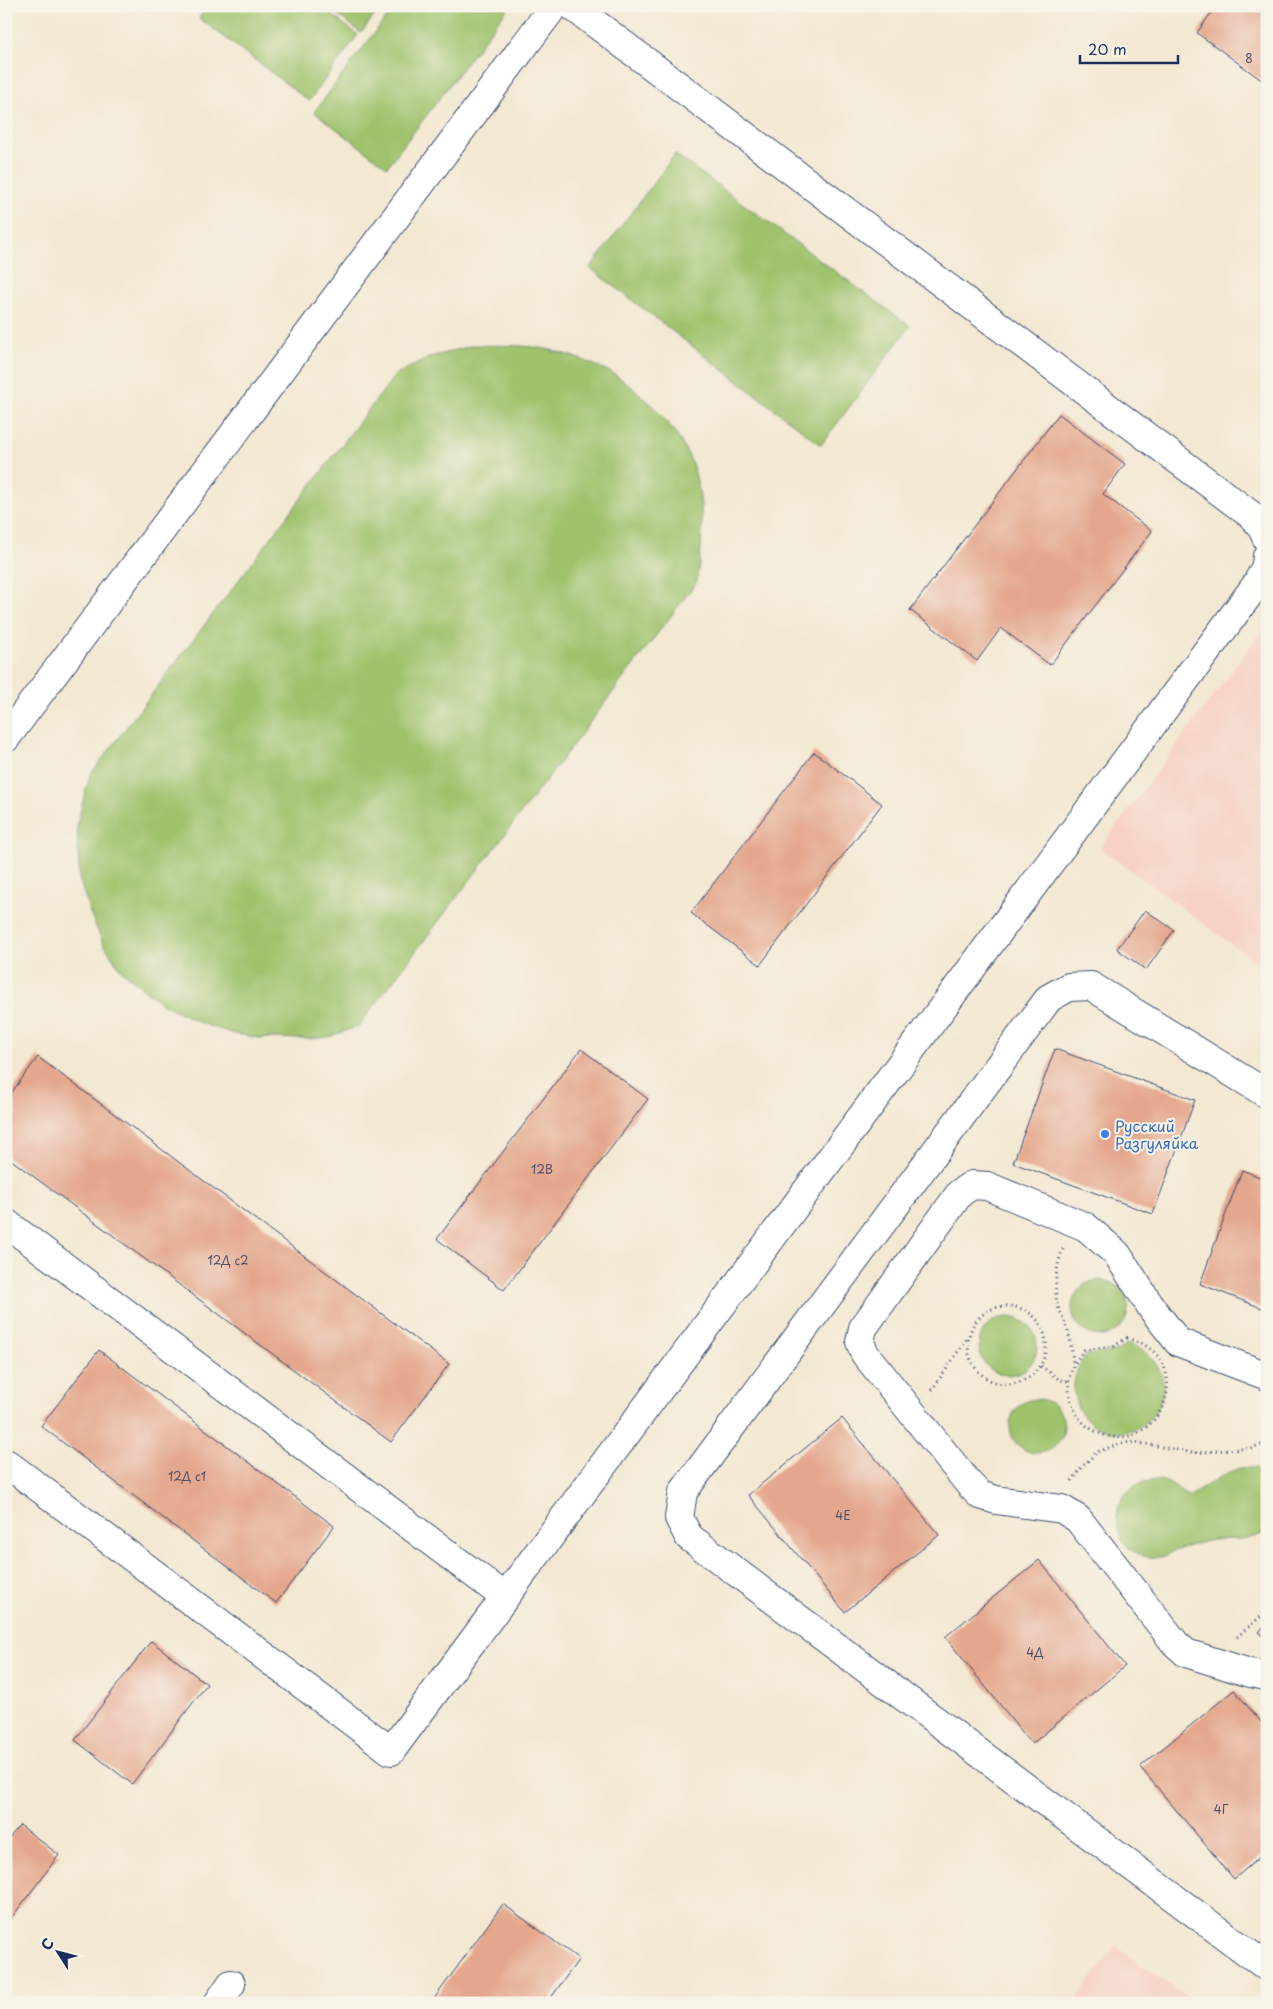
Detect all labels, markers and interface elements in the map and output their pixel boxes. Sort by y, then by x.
scale bar [1080,32,1178,64]
text: 20 m [1088,37,1127,60]
house number: 8 [1245,49,1253,67]
place label: Русский Разгуляйка [1115,1114,1199,1154]
marker: Русский Разгуляйка [1099,1128,1111,1140]
house number: 12В [531,1160,553,1178]
house number: 12Д с2 [207,1251,249,1269]
house number: 12Д с1 [168,1467,206,1485]
house number: 4Е [835,1506,851,1524]
house number: 4Д [1026,1643,1044,1661]
house number: 4Г [1214,1800,1229,1818]
north arrow [32,1926,82,1976]
text: С [35,1934,59,1954]

